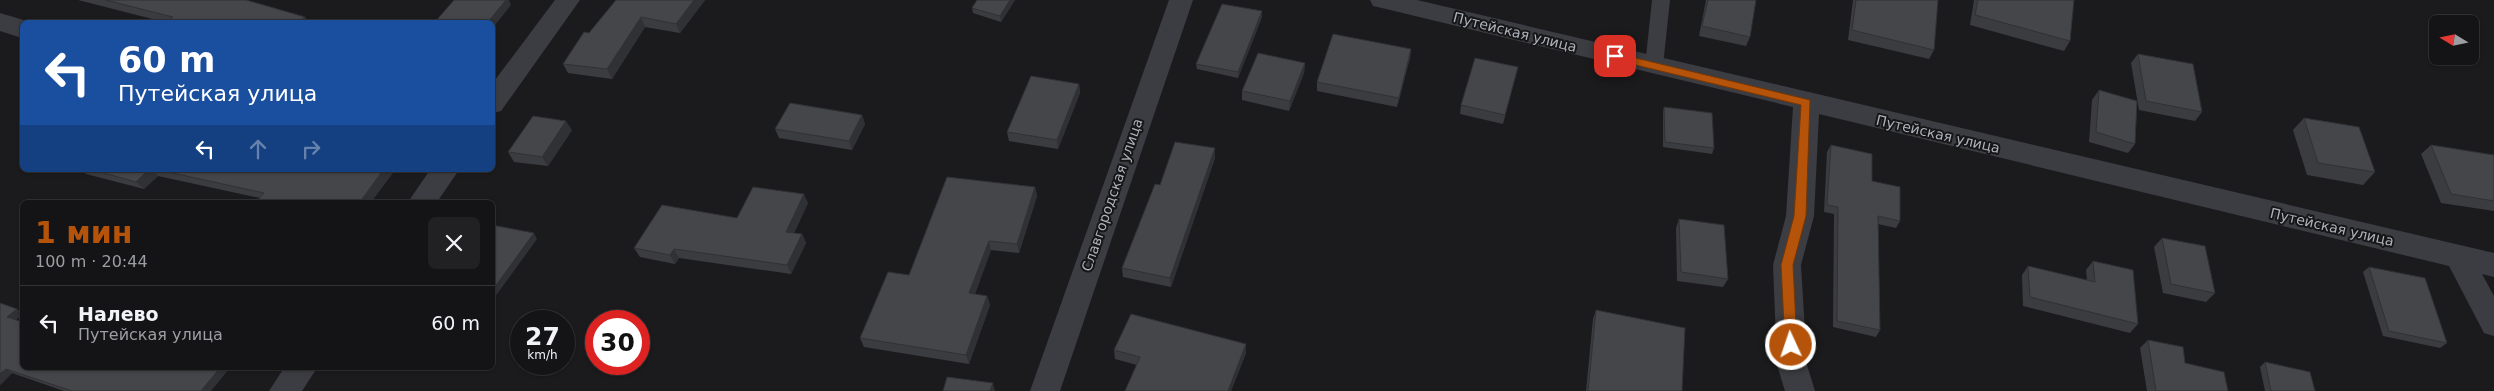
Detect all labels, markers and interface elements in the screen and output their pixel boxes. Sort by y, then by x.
street label: Путейская улица [1452,9,1578,55]
north arrow [2429,15,2479,65]
map controls [2429,15,2479,65]
pin [1594,35,1636,77]
icon: left [35,40,100,105]
text: 60 m [118,40,215,80]
icon: arrive [1601,42,1629,70]
text: Путейская улица [118,81,317,106]
street label: Путейская улица [1874,112,2002,156]
street label: Славгородская улица [1078,116,1146,274]
icon: left [191,135,219,163]
icon: ahead [244,135,272,163]
icon: right [297,135,325,163]
street label: Путейская улица [2268,205,2396,249]
text: 1 мин [35,215,133,250]
button: close [428,217,480,269]
text: 100 m · 20:44 [35,252,148,271]
text: Налево [78,303,159,325]
icon: left [35,309,63,337]
speed limit sign: 30 [585,310,650,375]
text: 60 m [431,312,480,334]
position arrow [1764,318,1816,370]
text: 27 [525,322,560,351]
text: Путейская улица [78,325,223,344]
text: km/h [527,348,558,362]

